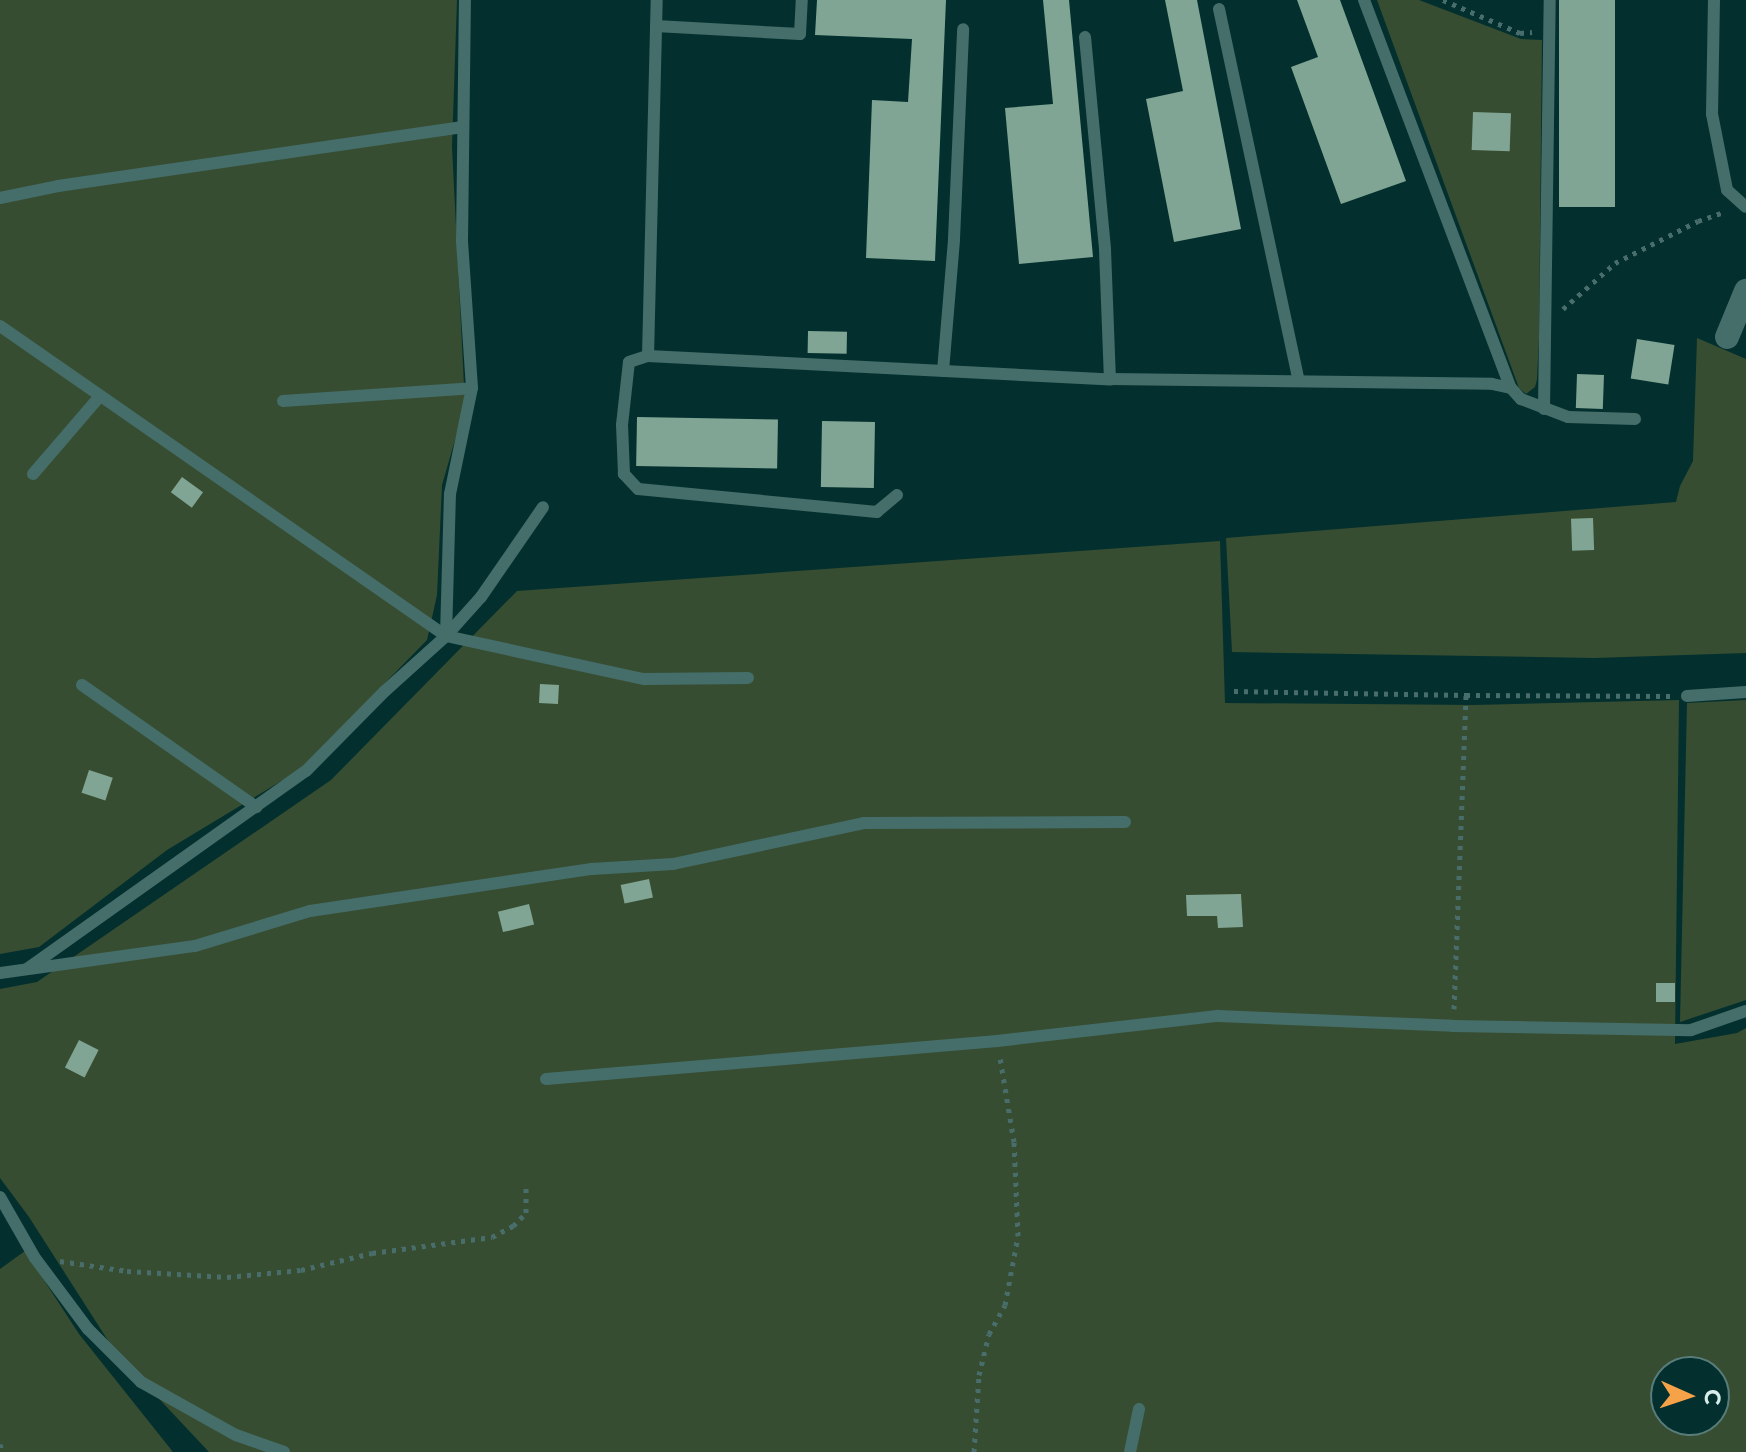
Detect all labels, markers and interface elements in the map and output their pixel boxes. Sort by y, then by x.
north arrow [1650,1356,1730,1436]
text: С [1699,1388,1726,1406]

